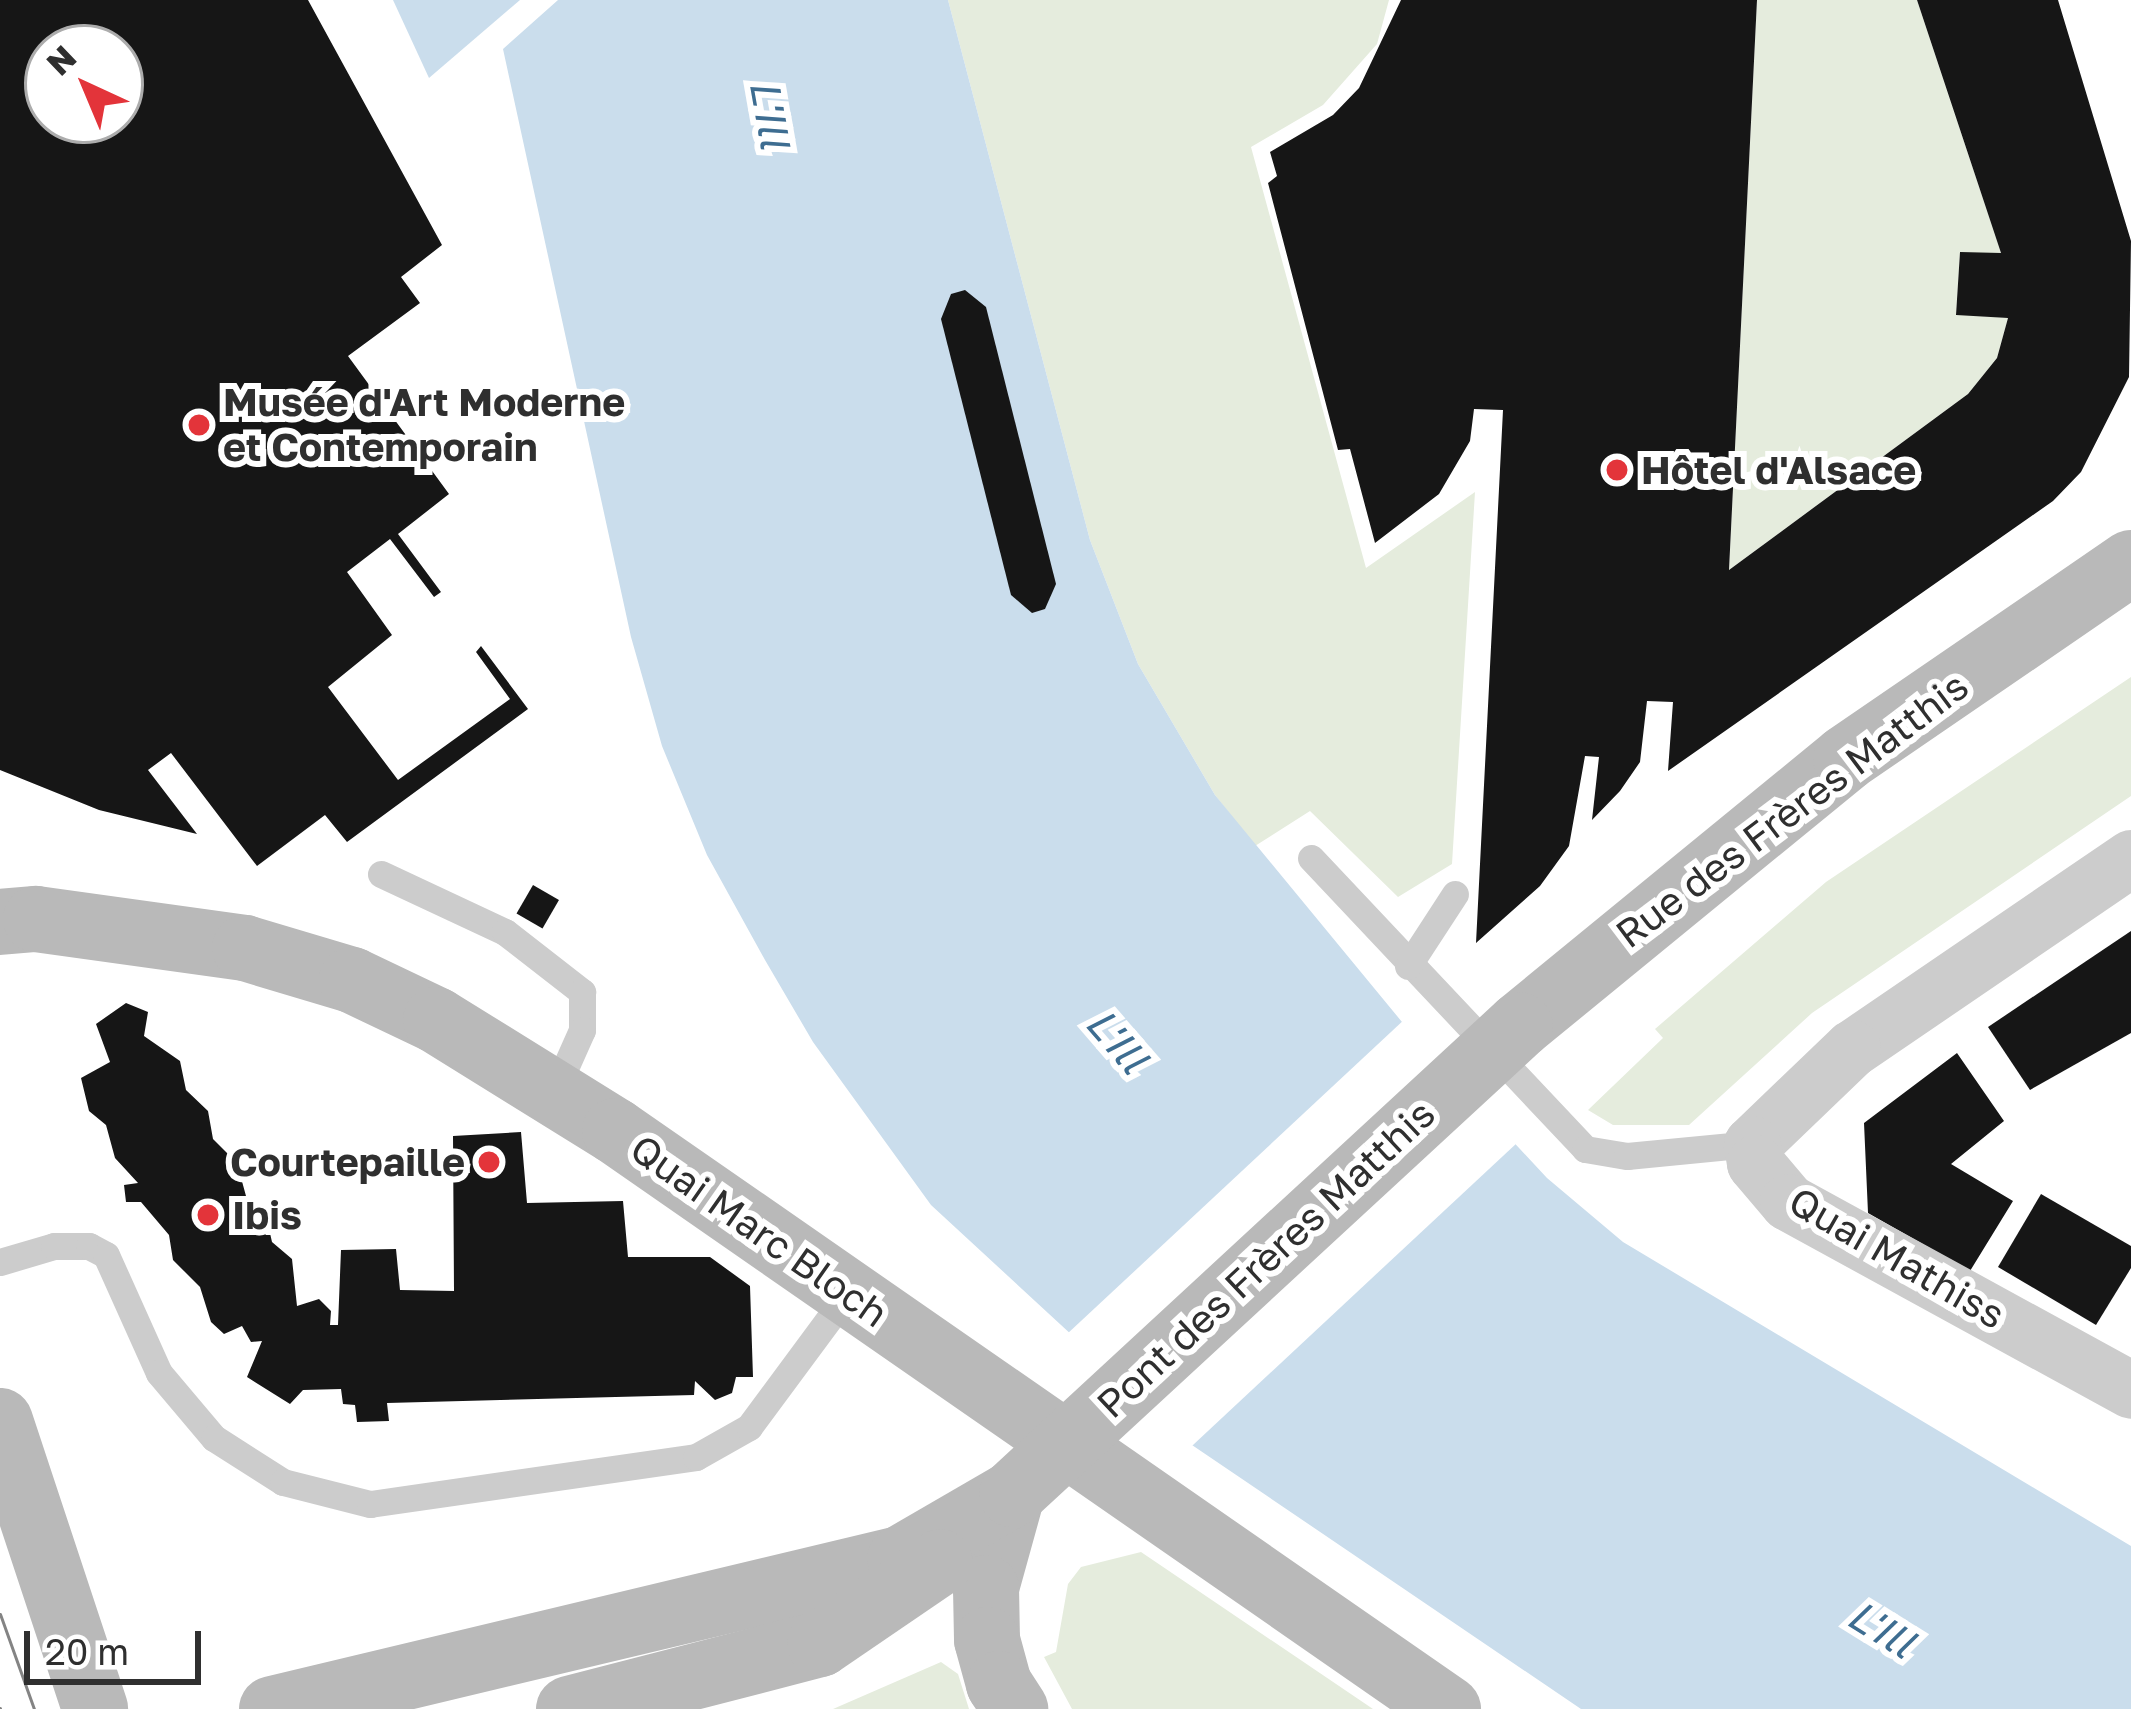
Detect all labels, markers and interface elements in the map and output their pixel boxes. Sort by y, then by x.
north arrow [24,24,144,144]
text: N [38,37,83,83]
water label: L'Ill [740,76,802,152]
place label: Musée d'Art Moderne et Contemporain [223,380,625,471]
marker: Musée d'Art Moderne et Contemporain [186,412,212,438]
place label: Hôtel d'Alsace [1641,447,1916,493]
marker: Hôtel d'Alsace [1604,457,1630,483]
street label: Rue des Frères Matthis [1607,662,1977,958]
water label: L'Ill [1076,997,1160,1083]
street label: Pont des Frères Matthis [1088,1090,1444,1428]
street label: Quai Marc Bloch [621,1125,897,1337]
place label: Courtepaille [230,1139,465,1185]
marker: Courtepaille [476,1149,502,1175]
street label: Quai Mathiss [1781,1177,2013,1339]
place label: Ibis [232,1192,302,1238]
marker: Ibis [195,1202,221,1228]
water label: L'Ill [1839,1588,1925,1668]
scale bar [30,1607,207,1681]
text: 20 m [45,1630,129,1673]

